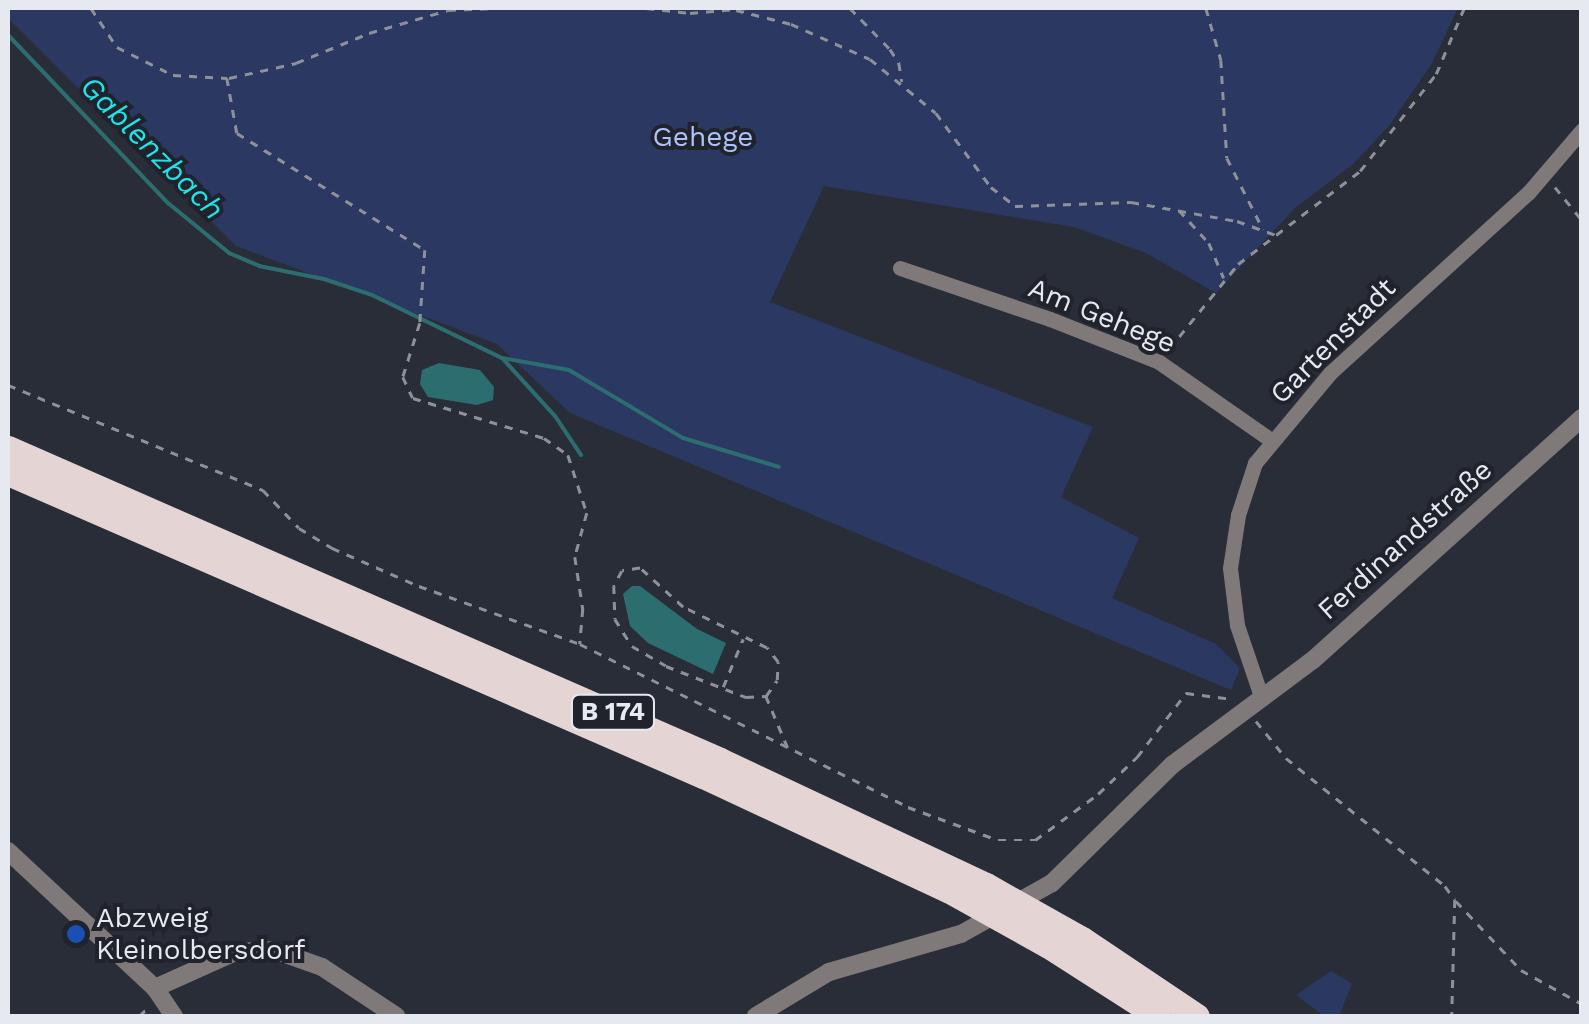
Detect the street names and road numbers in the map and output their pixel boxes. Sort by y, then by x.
street label: Am Gehege [1024,271,1180,361]
street label: Gartenstadt [1263,271,1403,411]
street label: Ferdinandstraße [1311,453,1499,627]
road number: B 174 [570,692,656,732]

